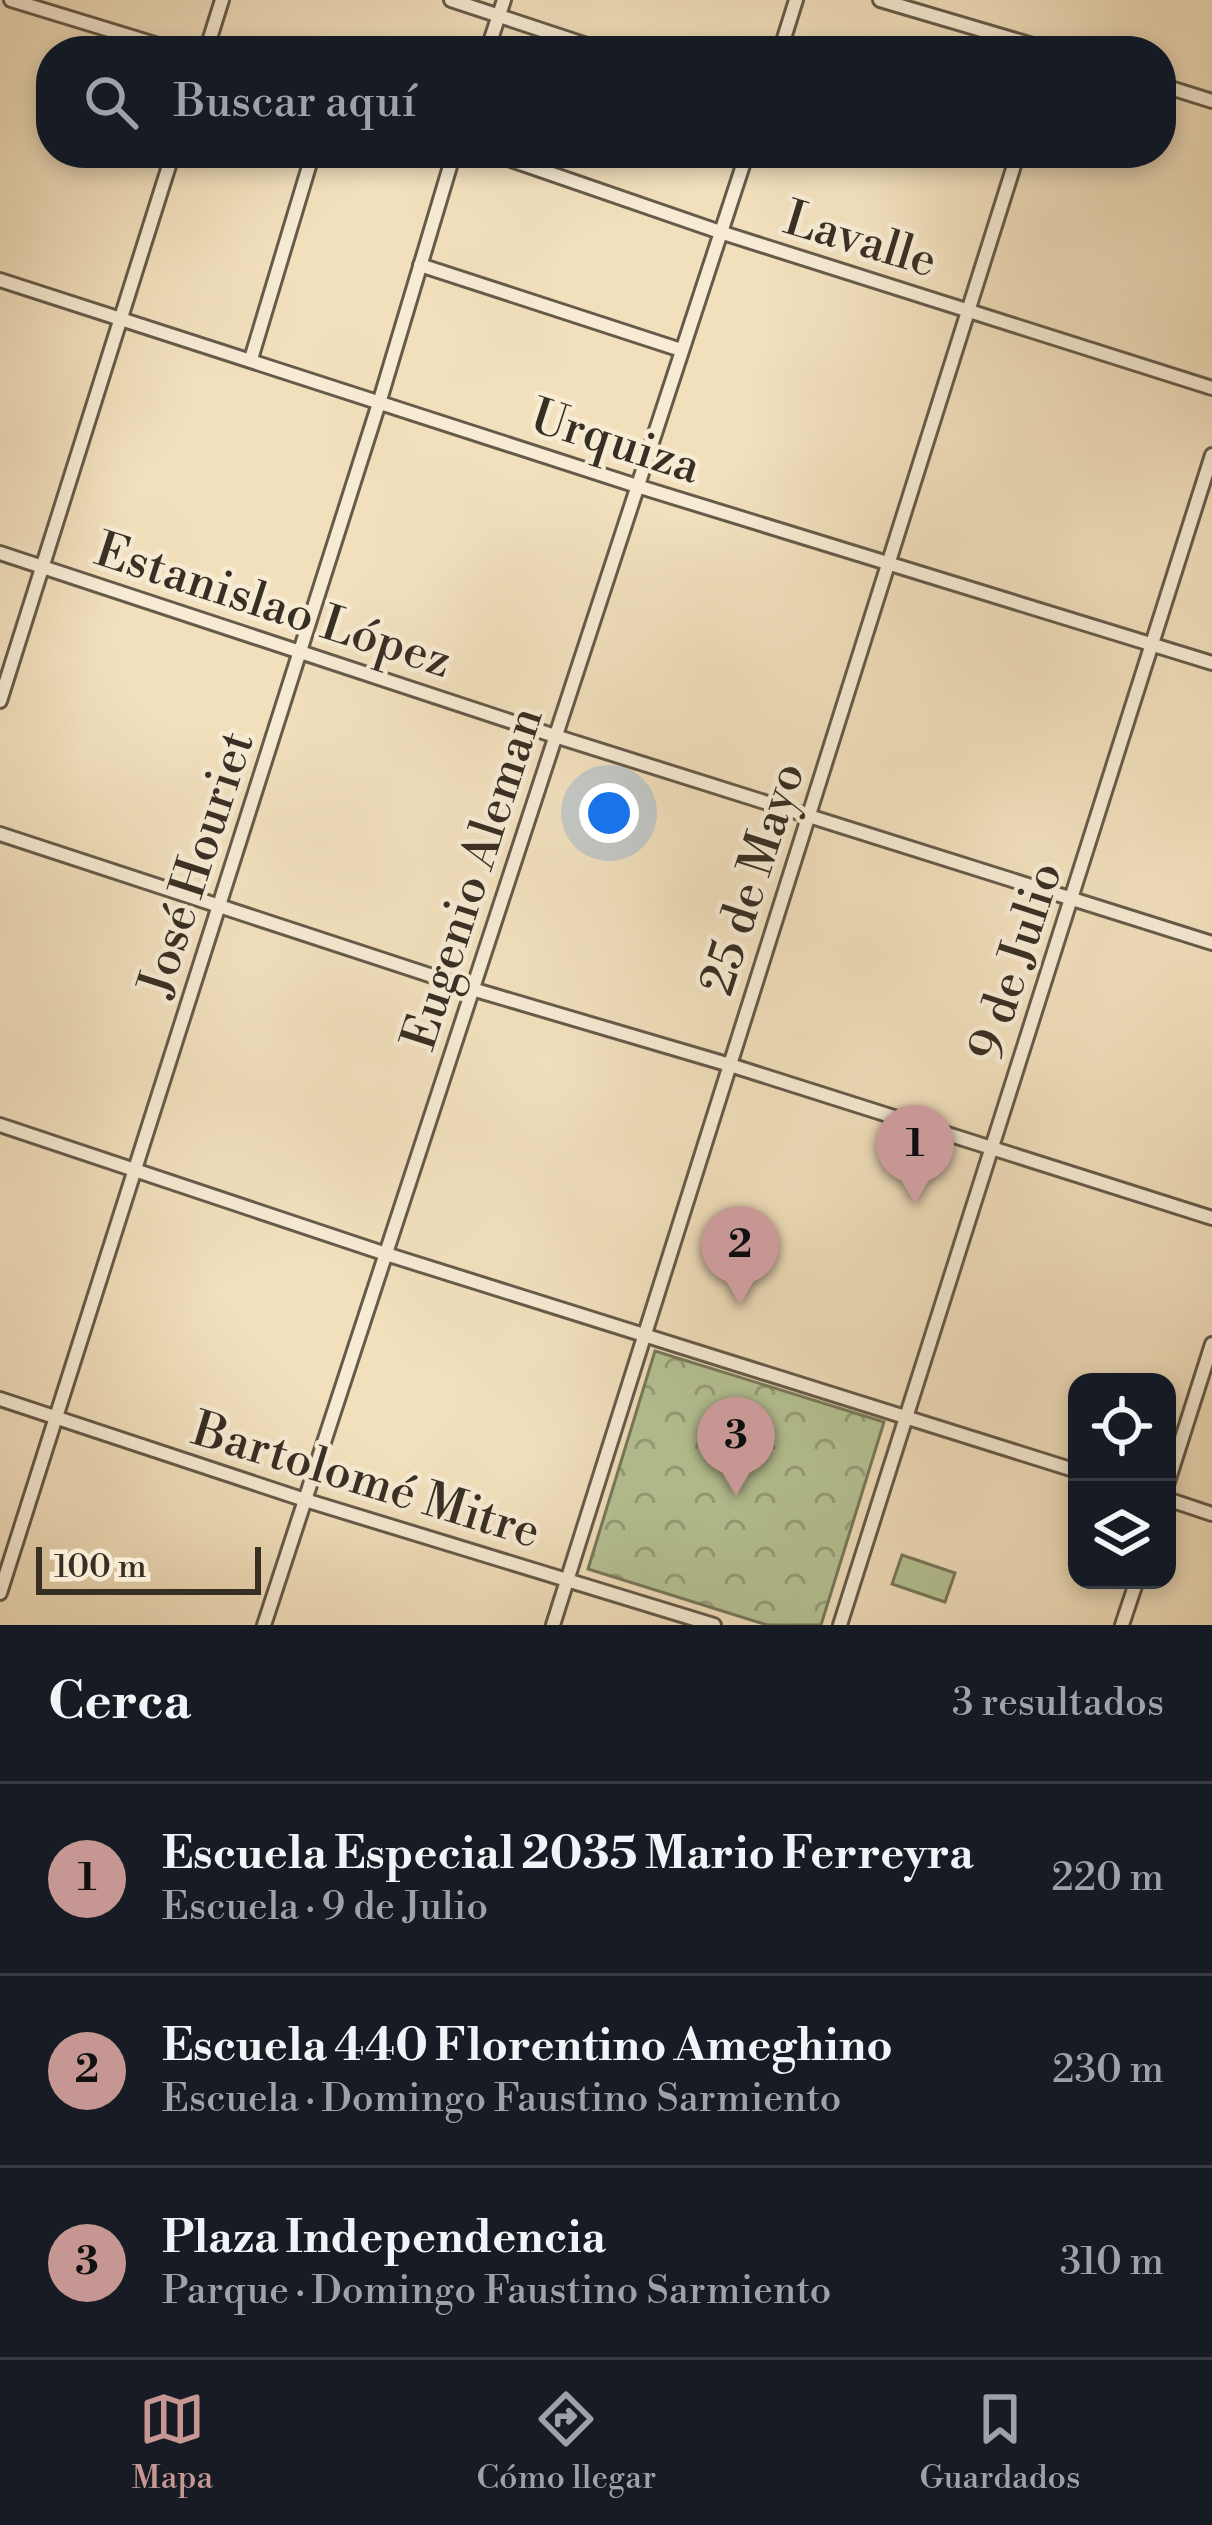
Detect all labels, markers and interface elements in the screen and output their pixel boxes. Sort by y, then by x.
search box [36,36,1176,168]
icon: search [78,69,144,135]
text: Buscar aquí [174,74,416,131]
street label: Lavalle [777,189,944,292]
street label: Urquiza [523,387,708,499]
street label: Estanislao López [87,521,459,693]
street label: Eugenio Aleman [390,700,557,1058]
street label: José Houriet [126,724,269,1006]
street label: 25 de Mayo [688,755,820,1003]
your location [579,783,639,843]
street label: 9 de Julio [957,855,1077,1069]
pin: 1 [876,1105,954,1204]
pin: 2 [701,1206,779,1305]
map controls [1068,1373,1176,1589]
button: locate [1068,1373,1176,1481]
pin: 3 [697,1397,775,1496]
street label: Bartolomé Mitre [184,1400,547,1563]
button: layers [1068,1481,1176,1589]
scale bar [36,1541,261,1594]
text: 100 m [54,1547,147,1588]
text: Cerca [48,1671,191,1735]
text: 3 resultados [952,1679,1164,1728]
text: Escuela Especial 2035 Mario Ferreyra [162,1826,974,1883]
text: 1 [78,1854,96,1903]
text: 220 m [1051,1854,1164,1903]
text: Escuela · 9 de Julio [162,1883,488,1932]
text: Escuela 440 Florentino Ameghino [162,2018,893,2075]
text: 2 [75,2046,99,2095]
text: 230 m [1052,2046,1164,2095]
text: Escuela · Domingo Faustino Sarmiento [162,2075,842,2124]
text: Plaza Independencia [162,2210,606,2267]
text: 3 [75,2238,99,2287]
text: 310 m [1060,2238,1164,2287]
text: Parque · Domingo Faustino Sarmiento [162,2267,832,2316]
tab: Mapa [132,2386,213,2499]
tab: Cómo llegar [476,2386,656,2499]
tab: Guardados [919,2386,1080,2499]

